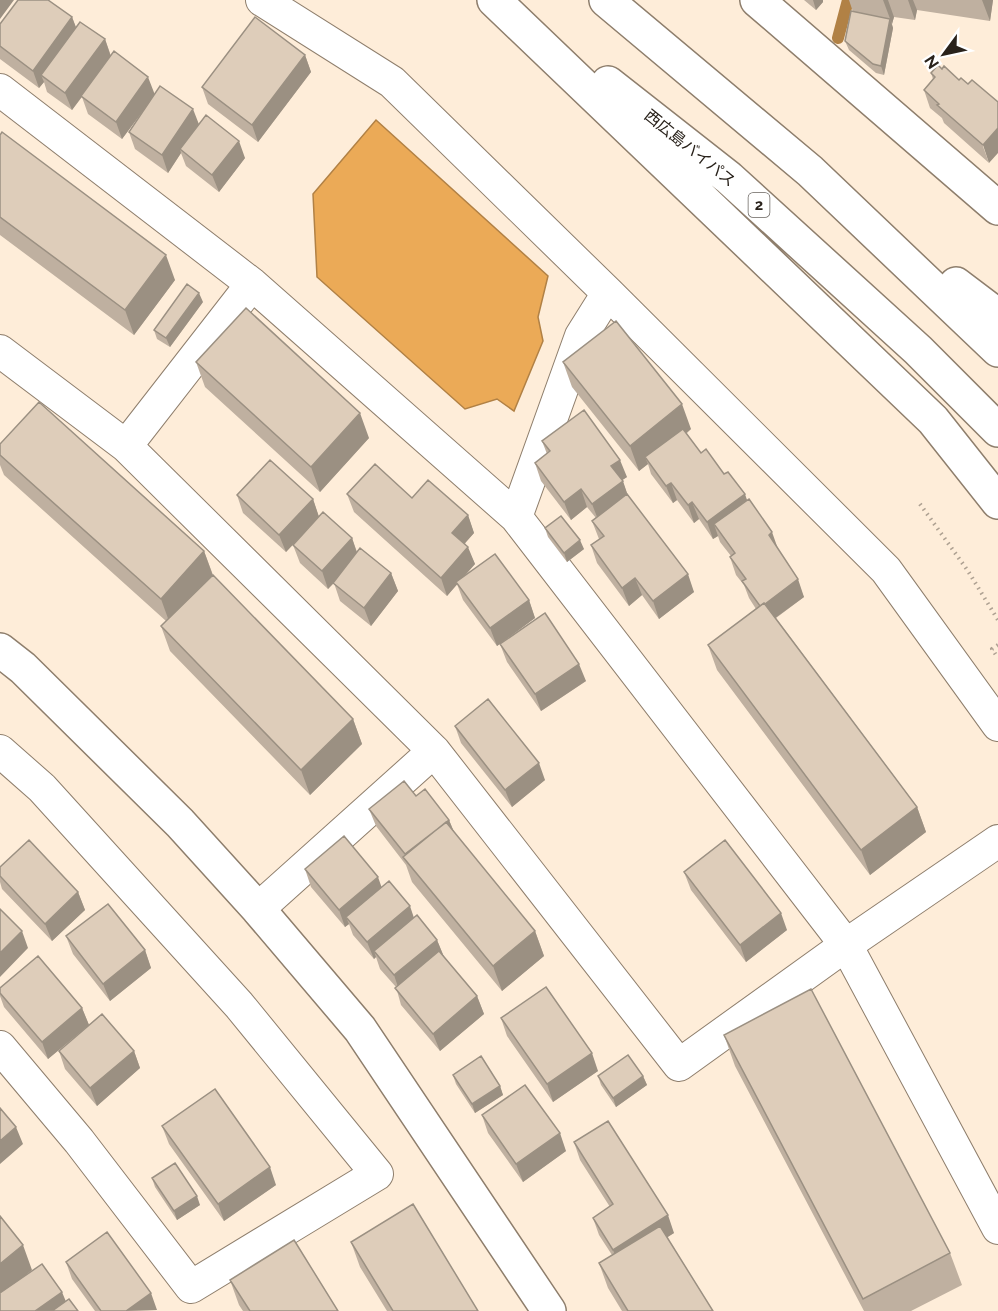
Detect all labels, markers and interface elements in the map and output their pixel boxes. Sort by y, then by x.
north arrow [914,24,974,84]
text: N [921,52,943,72]
street label: 西広島バイパス [641,105,739,191]
road number: 2 [748,193,770,217]

